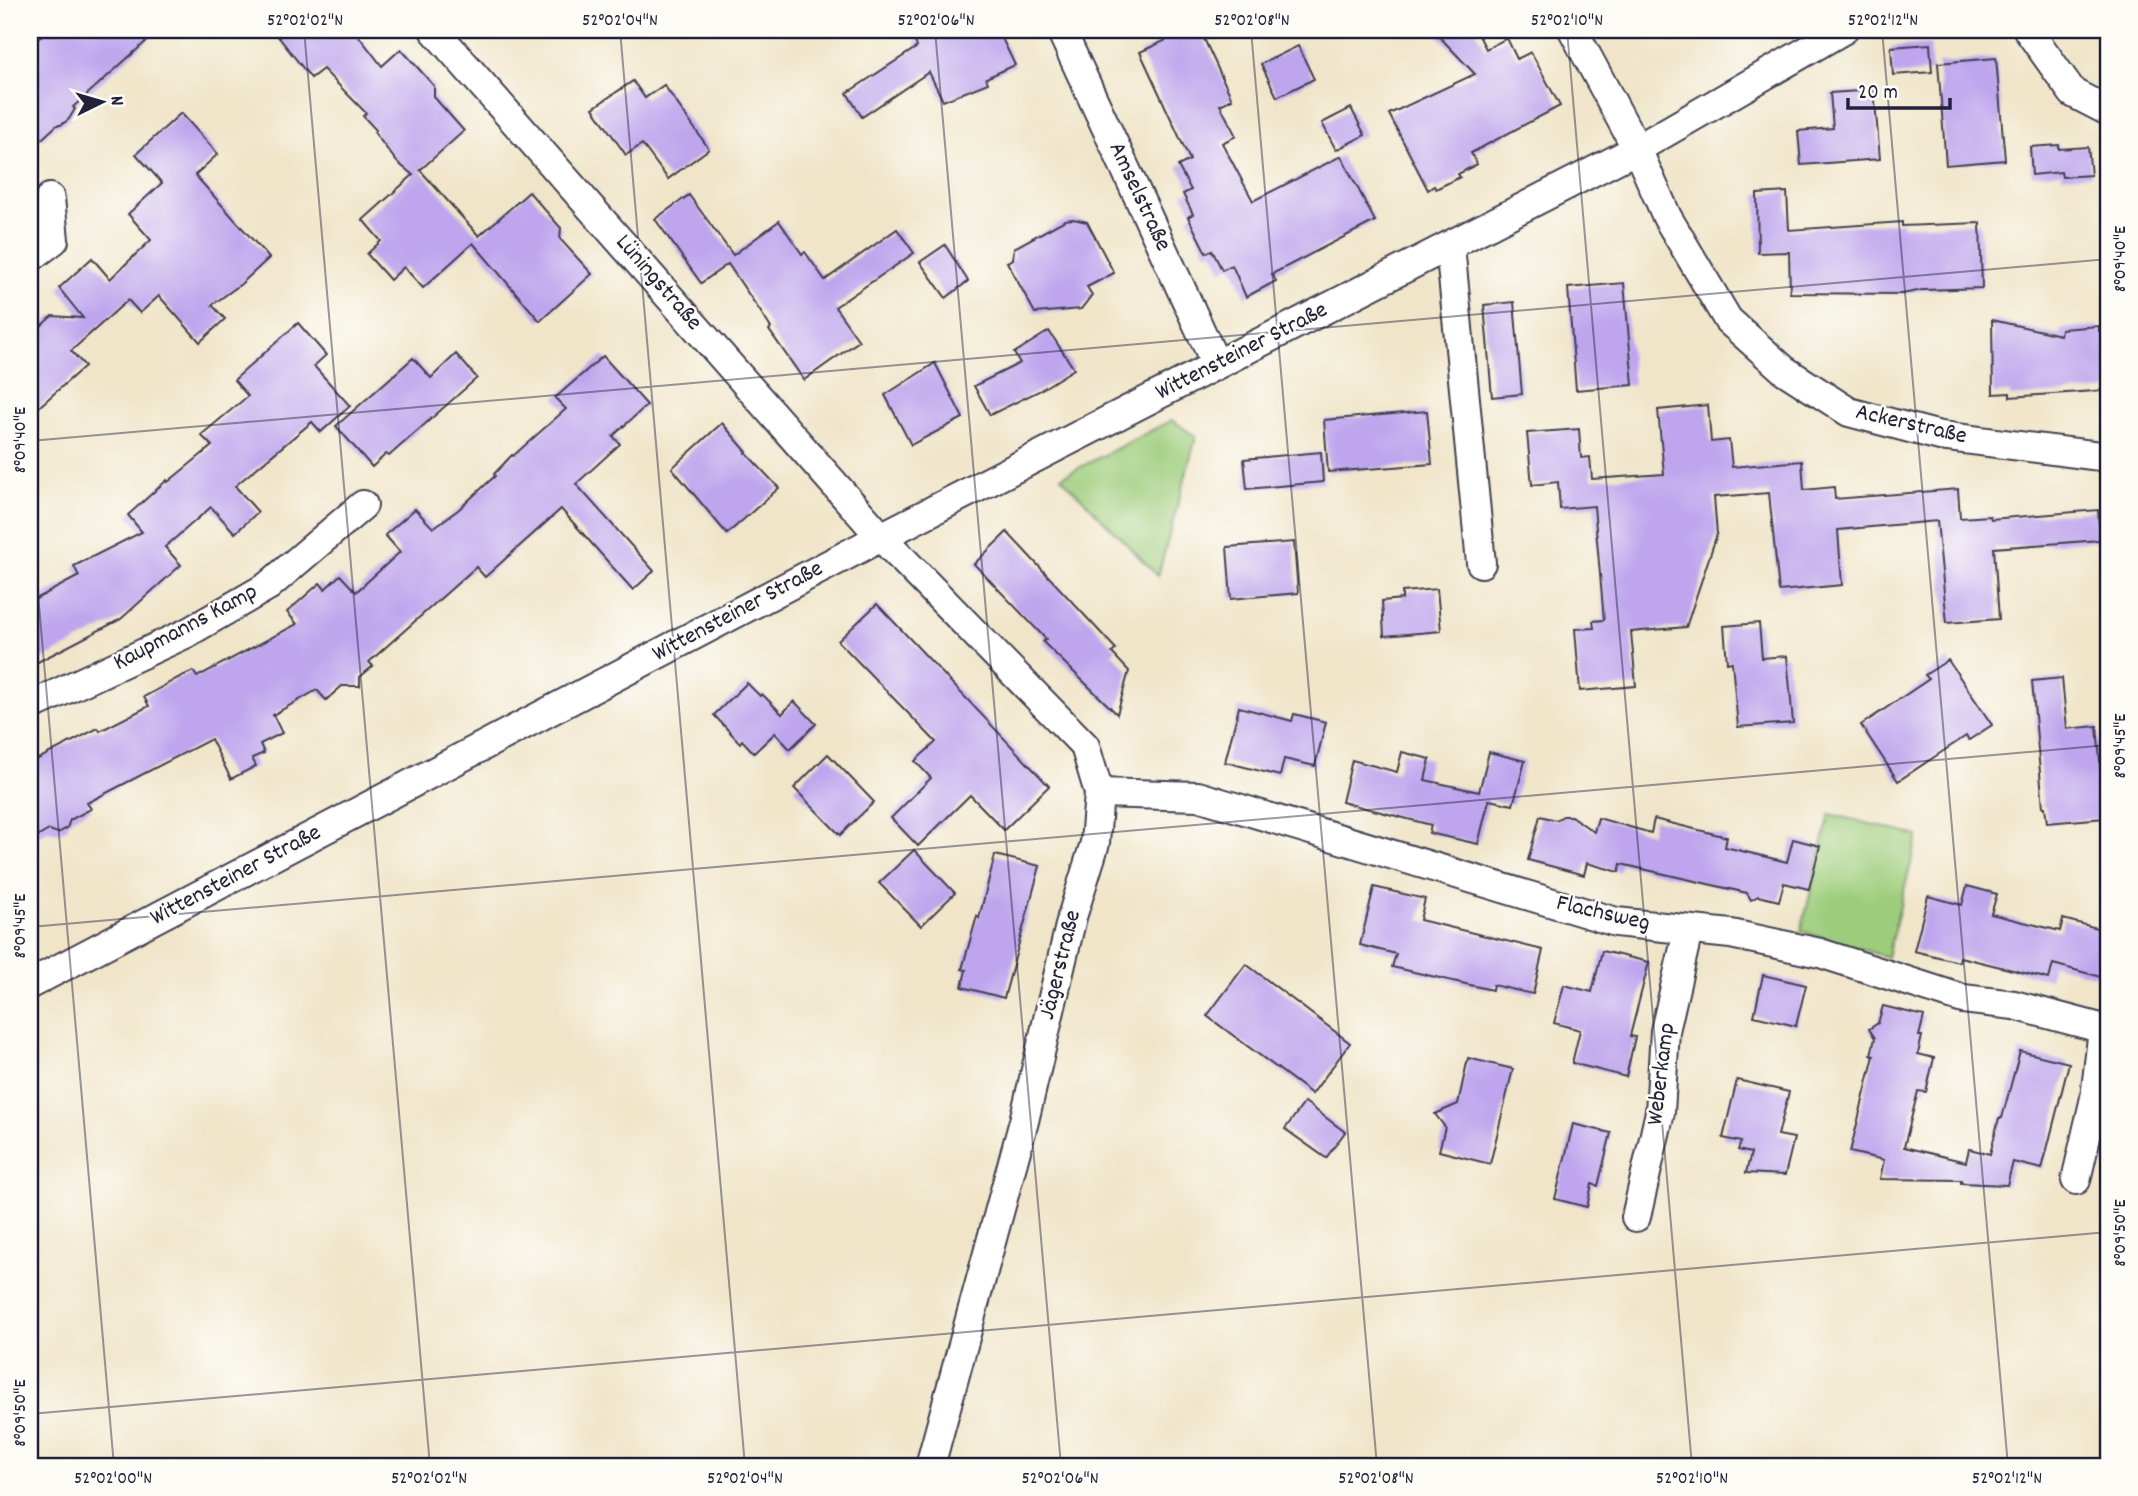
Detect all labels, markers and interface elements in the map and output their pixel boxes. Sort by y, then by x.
text: 52°02'02"N [267,9,343,34]
text: 52°02'04"N [582,9,658,34]
text: 52°02'06"N [897,9,975,34]
text: 52°02'08"N [1214,9,1290,34]
text: 52°02'10"N [1531,9,1603,34]
text: 52°02'12"N [1848,9,1918,34]
north arrow [66,66,136,136]
scale bar [1848,66,1949,110]
text: 20 m [1858,79,1898,109]
text: N [102,95,129,107]
street label: Amselstraße [1099,137,1179,257]
text: 8°09'40"E [2109,226,2134,292]
street label: Lüningstraße [606,227,710,339]
street label: Wittensteiner Straße [1150,294,1334,410]
street label: Ackerstraße [1852,396,1970,454]
text: 8°09'40"E [9,407,34,473]
street label: Wittensteiner Straße [647,553,829,671]
street label: Kaupmanns Kamp [108,576,264,680]
text: 8°09'45"E [2109,714,2134,778]
street label: Wittensteiner Straße [145,817,327,935]
street label: Flachsweg [1553,887,1653,941]
text: 8°09'45"E [9,894,34,958]
street label: Jägerstraße [1031,907,1091,1023]
street label: Weberkamp [1639,1021,1685,1127]
text: 8°09'50"E [2109,1199,2134,1267]
text: 8°09'50"E [9,1379,34,1447]
text: 52°02'00"N [74,1467,152,1492]
text: 52°02'02"N [391,1467,467,1492]
text: 52°02'04"N [707,1467,783,1492]
text: 52°02'06"N [1021,1467,1099,1492]
text: 52°02'08"N [1338,1467,1414,1492]
text: 52°02'10"N [1656,1467,1728,1492]
text: 52°02'12"N [1972,1467,2042,1492]

